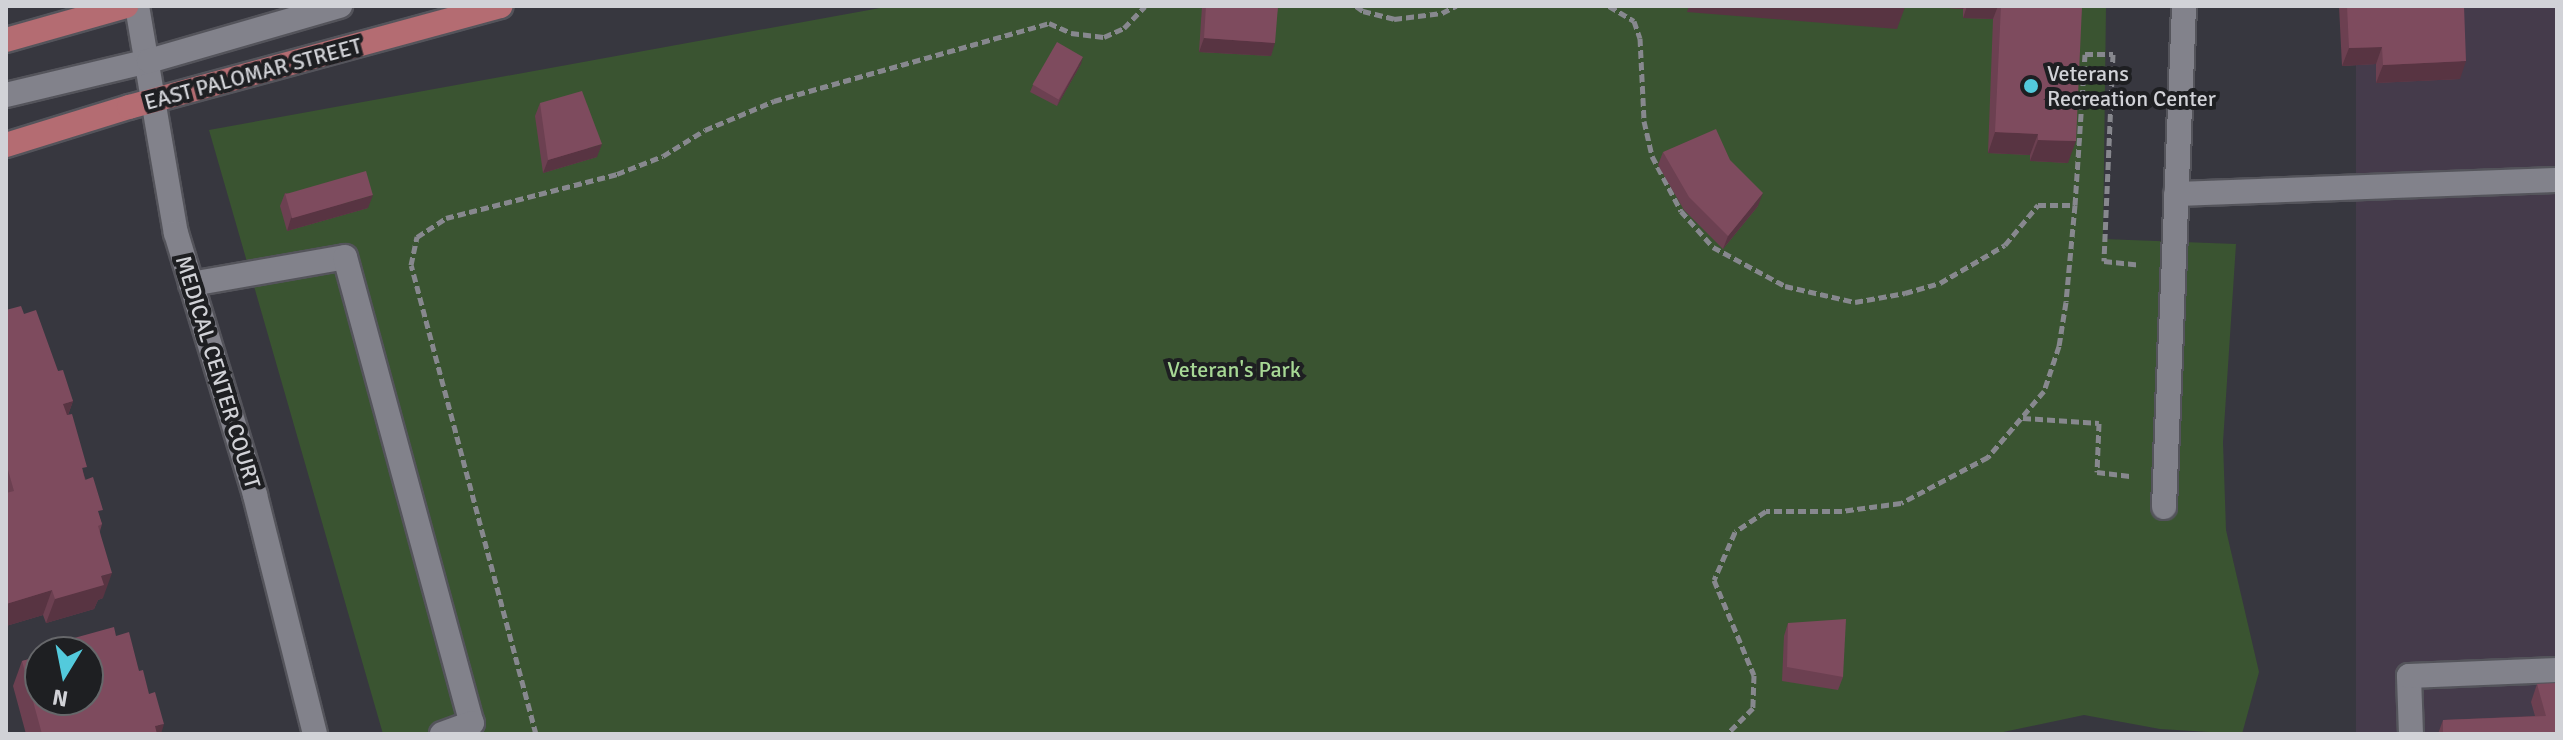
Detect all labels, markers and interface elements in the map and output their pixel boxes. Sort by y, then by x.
street label: EAST PALOMAR STREET [141,32,365,116]
place label: Veterans Recreation Center [2047,60,2216,112]
marker: Veterans Recreation Center [2022,77,2040,95]
street label: MEDICAL CENTER COURT [170,253,266,491]
park label: Veteran's Park [1167,357,1301,383]
north arrow [24,636,104,716]
text: N [50,684,70,713]

